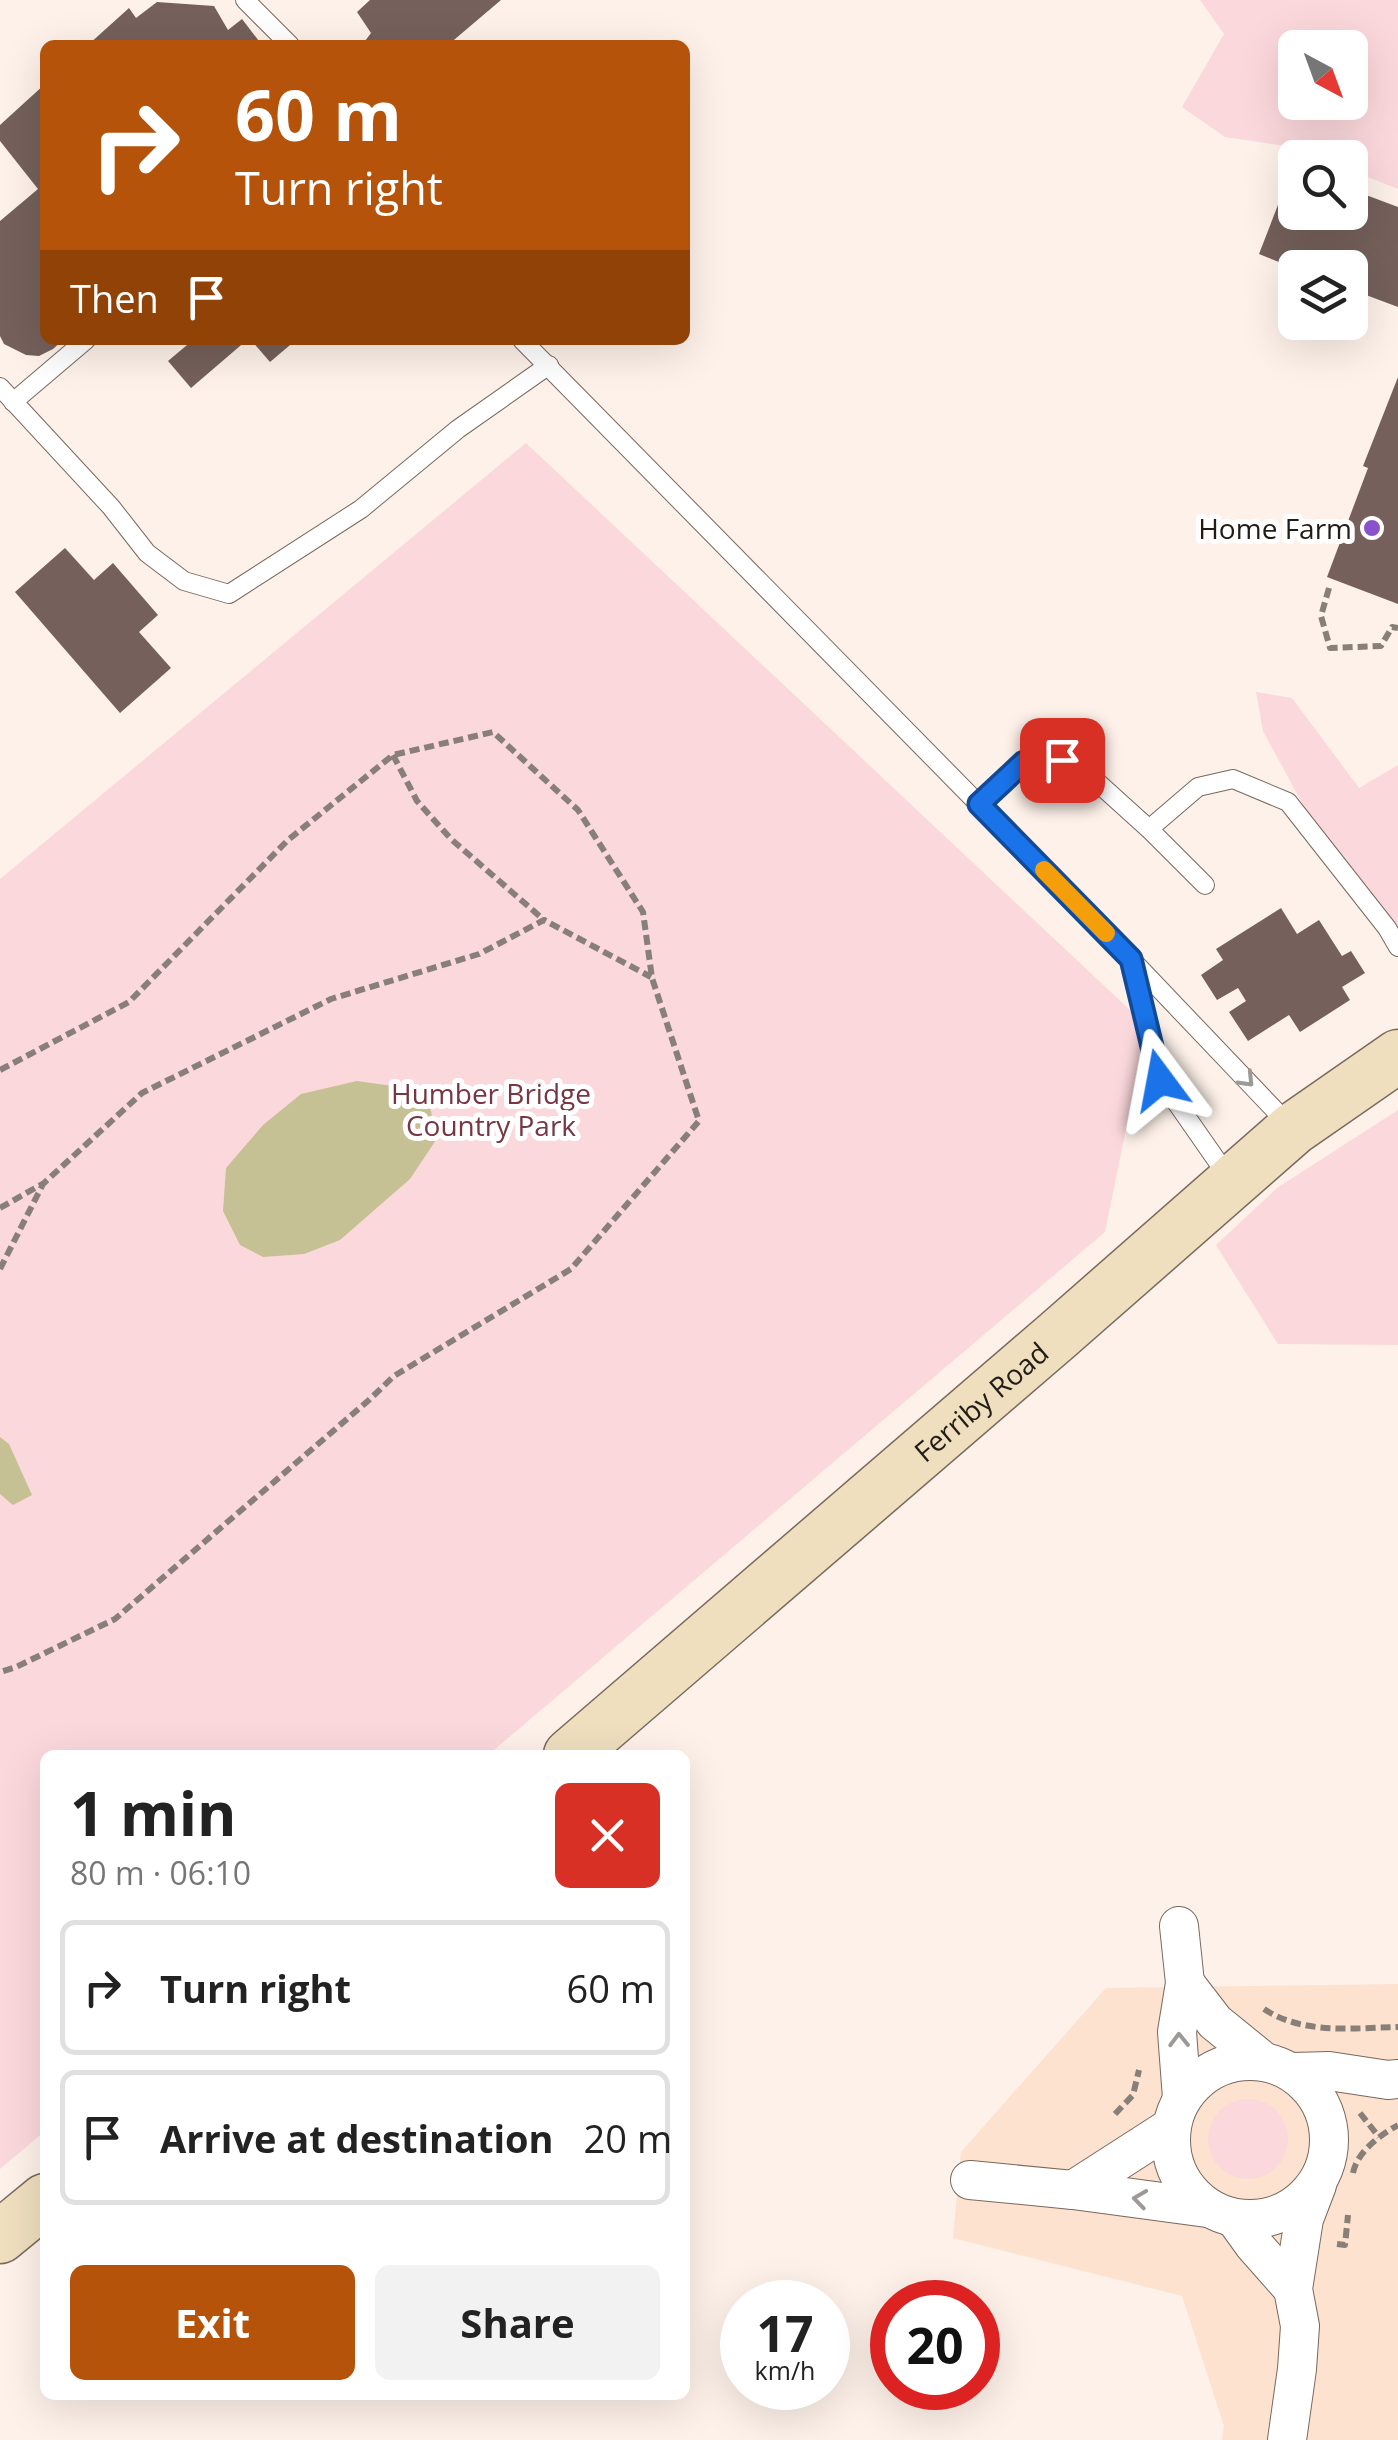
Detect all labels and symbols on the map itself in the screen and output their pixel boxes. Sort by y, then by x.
north arrow [1278,30,1368,120]
place label: Home Farm [1198,509,1352,547]
marker: Home Farm [1361,517,1383,539]
pin [1020,718,1105,803]
position arrow [1108,1028,1212,1132]
one-way arrow [1235,1069,1253,1087]
park label: Humber Bridge Country Park [391,1074,591,1144]
street label: Ferriby Road [906,1333,1056,1470]
one-way arrow [1168,2032,1189,2048]
one-way arrow [1132,2190,1148,2211]
speed limit sign: 20 [870,2280,1000,2410]

